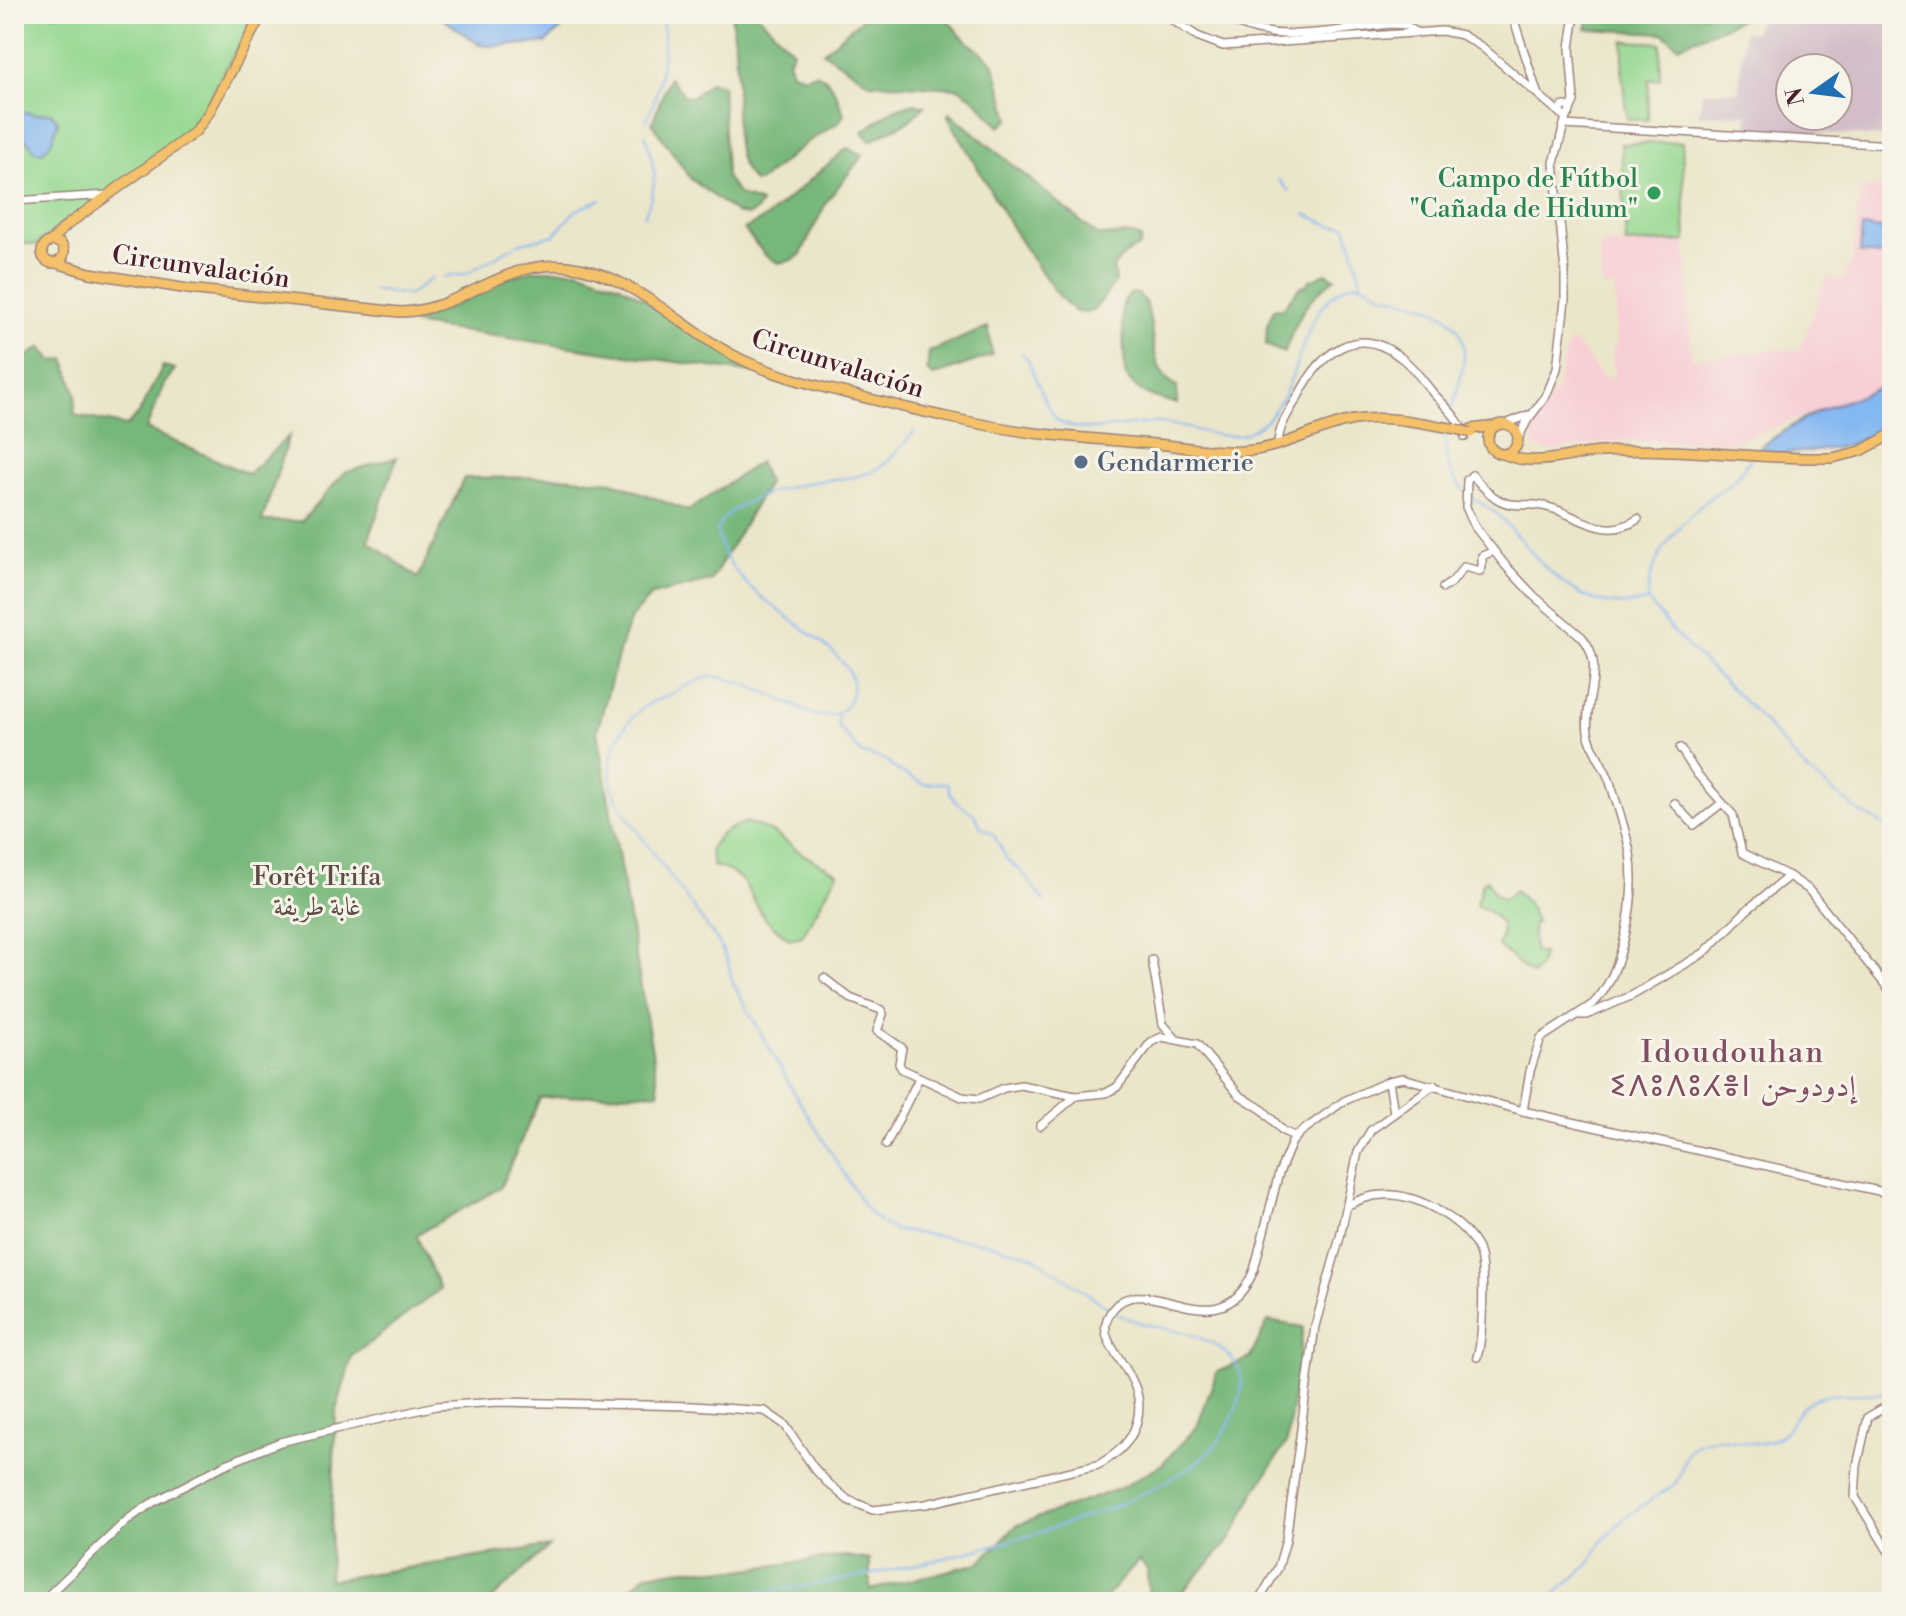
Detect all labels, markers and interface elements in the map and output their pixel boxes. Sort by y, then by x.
north arrow [1774,52,1854,132]
text: N [1781,84,1811,108]
place label: Campo de Fútbol "Cañada de Hidum" [1409,163,1638,225]
marker: Campo de Fútbol "Cañada de Hidum" [1645,184,1663,202]
street label: Circunvalación [110,239,292,295]
street label: Circunvalación [747,322,928,405]
place label: Gendarmerie [1097,447,1254,479]
marker: Gendarmerie [1072,453,1090,471]
park label: Forêt Trifa غابة طريفة [253,861,382,923]
district label: Idoudouhan ⵉⴷⵓⴷⵓⵃⴻⵏ إدودوحن [1610,1034,1858,1106]

